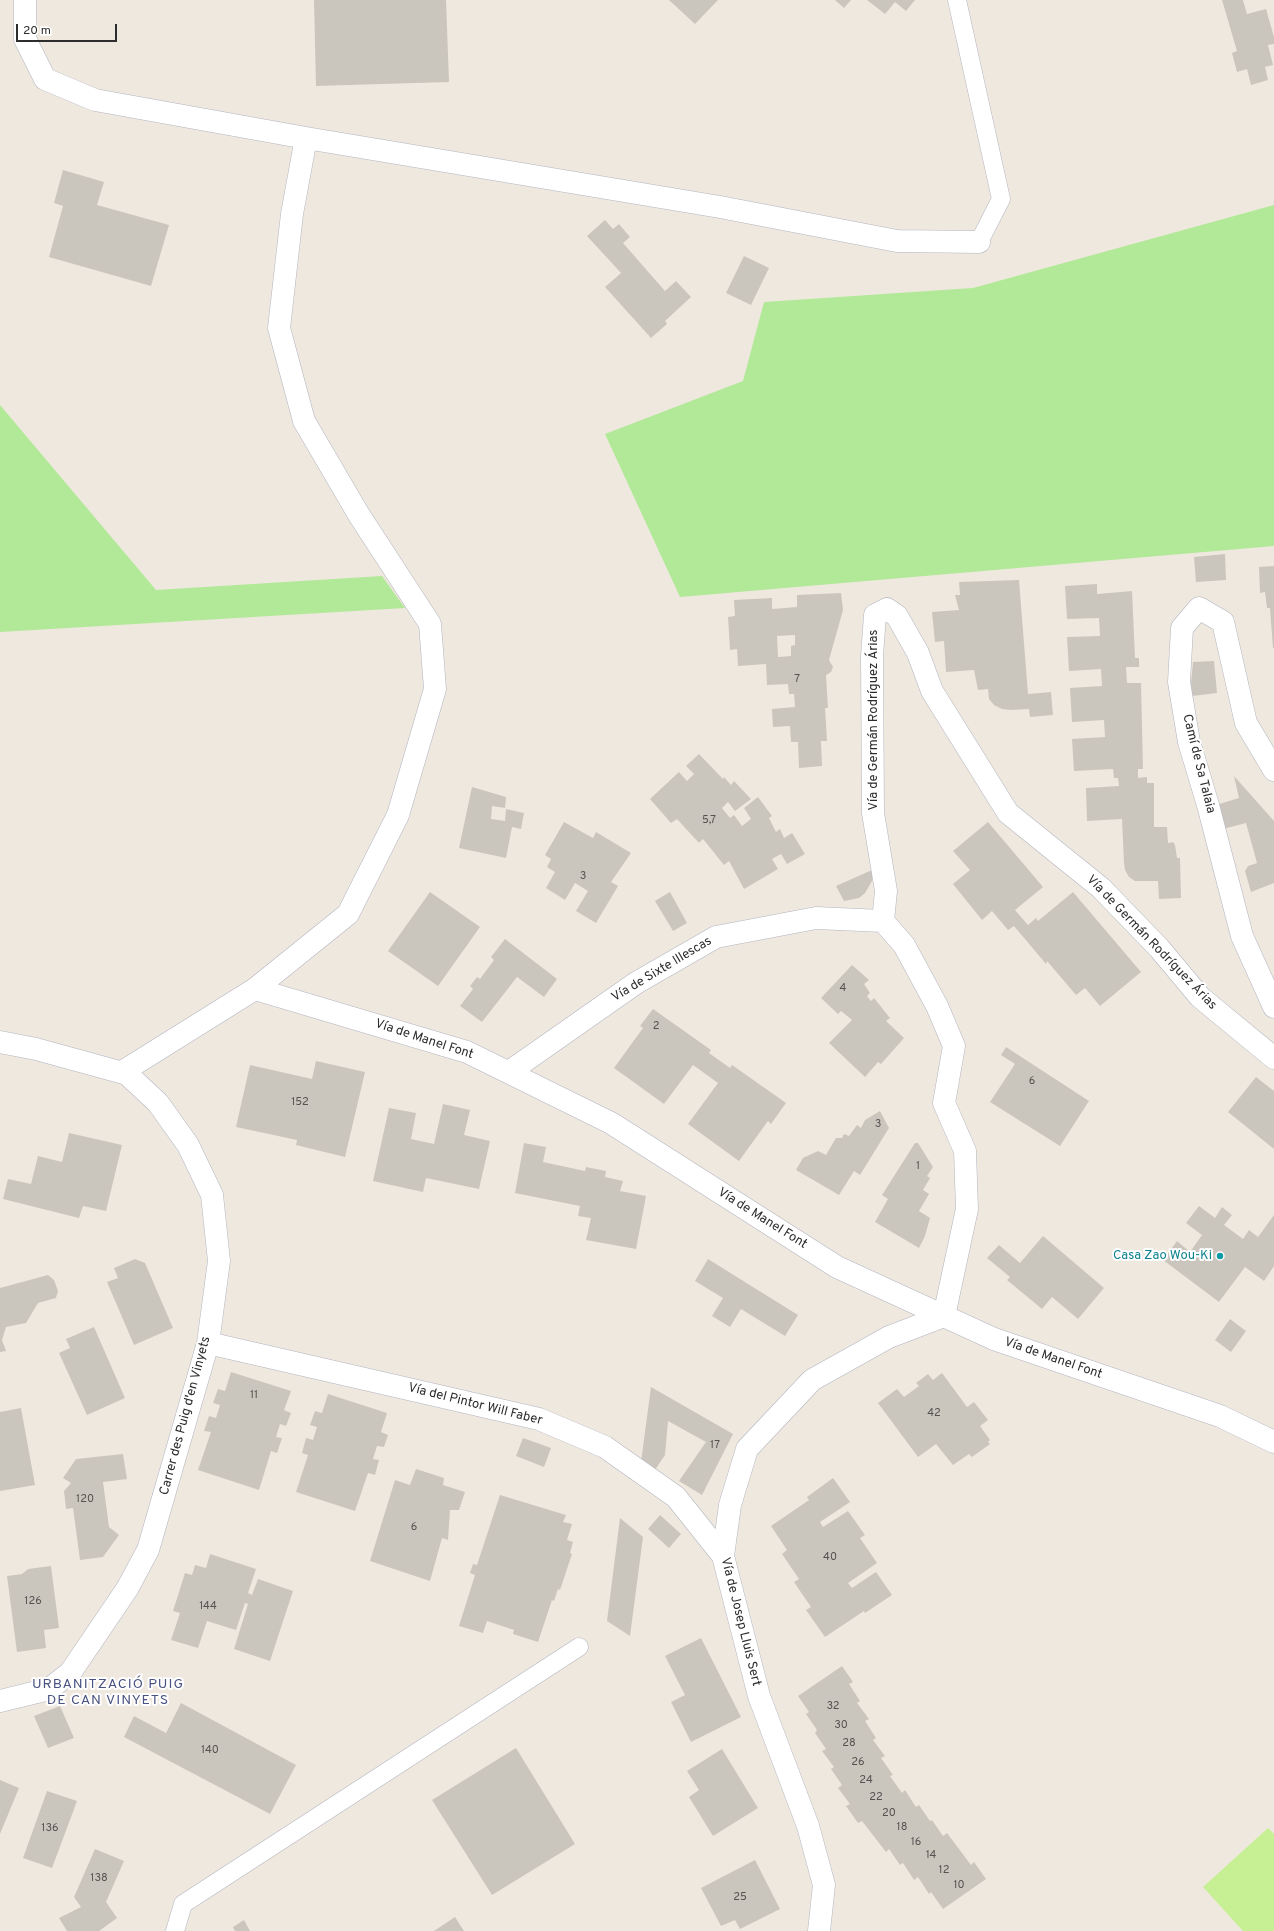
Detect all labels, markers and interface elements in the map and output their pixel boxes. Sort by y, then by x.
scale bar [18,16,119,42]
text: 20 m [23,23,51,39]
street label: Vía de Germán Rodríguez Árias [866,630,882,810]
house number: 7 [794,673,800,687]
street label: Camí de Sa Talaia [1178,713,1218,815]
house number: 5,7 [702,814,716,828]
house number: 3 [580,870,586,884]
street label: Vía de Germán Rodríguez Árias [1083,873,1219,1013]
street label: Vía de Sixte Illescas [609,934,715,1006]
house number: 4 [840,982,846,996]
street label: Vía de Manel Font [373,1017,475,1063]
house number: 2 [653,1020,659,1034]
house number: 6 [1029,1075,1035,1089]
house number: 152 [291,1096,309,1110]
house number: 3 [875,1118,881,1132]
house number: 1 [916,1160,920,1174]
street label: Vía de Manel Font [714,1185,810,1253]
place label: Casa Zao Wou-Ki [1113,1248,1212,1264]
marker: Casa Zao Wou-Ki [1215,1251,1225,1261]
street label: Carrer des Puig d'en Vinyets [157,1335,215,1497]
street label: Vía de Manel Font [1002,1335,1104,1383]
street label: Vía del Pintor Will Faber [406,1381,544,1429]
house number: 11 [250,1389,258,1403]
house number: 42 [927,1407,941,1421]
house number: 17 [710,1439,720,1453]
house number: 120 [76,1493,94,1507]
house number: 6 [411,1521,417,1535]
house number: 40 [823,1551,837,1565]
street label: Vía de Josep Lluis Sert [716,1556,764,1688]
house number: 126 [24,1595,42,1609]
house number: 144 [199,1600,217,1614]
district label: URBANITZACIÓ PUIG DE CAN VINYETS [32,1677,184,1710]
house number: 32 [826,1700,840,1714]
house number: 30 [834,1719,848,1733]
house number: 28 [842,1737,856,1751]
house number: 140 [201,1744,219,1758]
house number: 26 [851,1756,865,1770]
house number: 24 [859,1774,873,1788]
house number: 22 [869,1791,883,1805]
house number: 20 [882,1807,896,1821]
house number: 18 [897,1821,907,1835]
house number: 136 [41,1822,59,1836]
house number: 16 [911,1836,921,1850]
house number: 14 [926,1849,936,1863]
house number: 12 [939,1864,949,1878]
house number: 138 [90,1872,108,1886]
house number: 10 [953,1879,965,1893]
house number: 25 [733,1891,747,1905]

